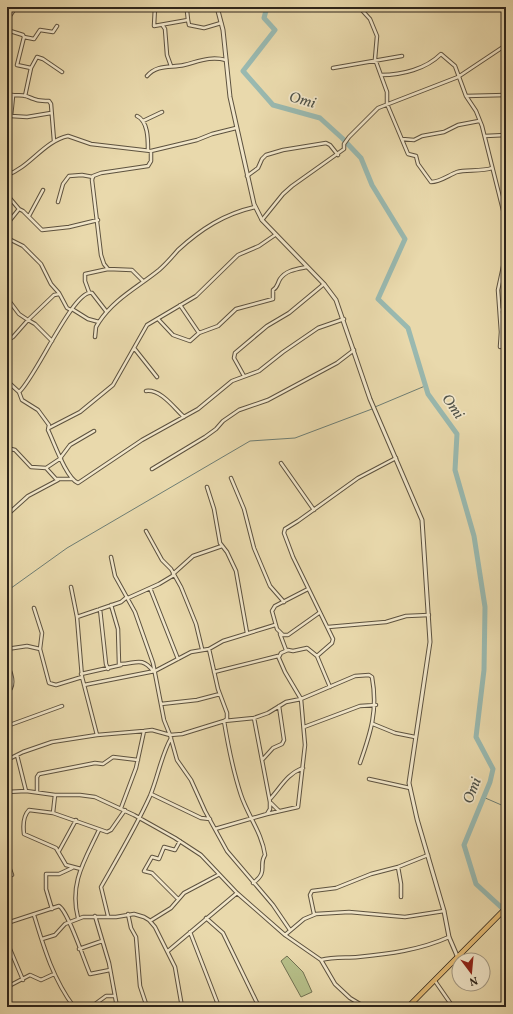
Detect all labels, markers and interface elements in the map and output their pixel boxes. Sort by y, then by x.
water label: Omi [286,87,318,115]
water label: Omi [436,390,468,424]
water label: Omi [458,775,488,807]
north arrow [451,952,491,992]
text: N [467,972,479,988]

